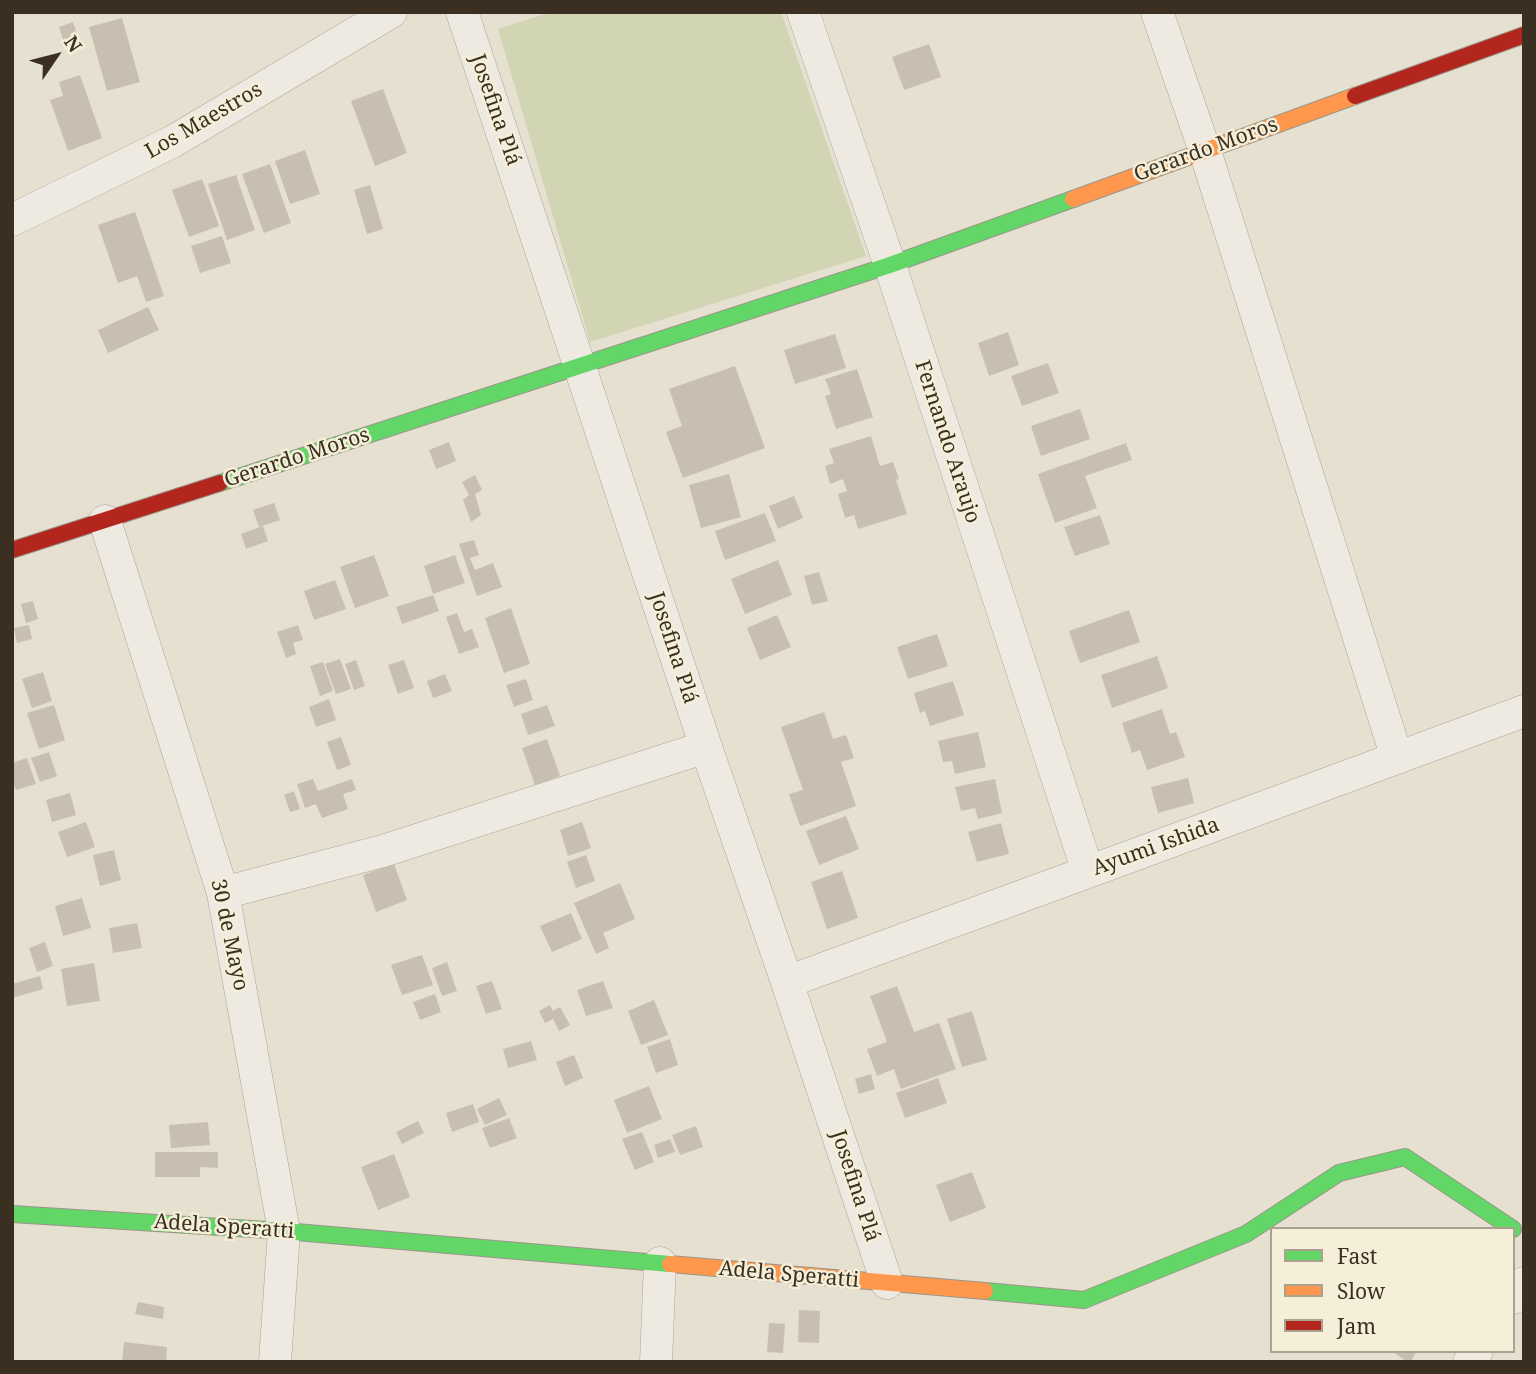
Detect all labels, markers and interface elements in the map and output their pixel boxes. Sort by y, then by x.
north arrow [21,21,91,91]
text: N [58,30,88,58]
street label: Josefina Plá [464,51,526,169]
street label: Los Maestros [141,77,267,165]
street label: Gerardo Moros [1131,112,1281,188]
street label: Fernando Araujo [909,357,985,527]
street label: Gerardo Moros [221,423,373,493]
street label: Josefina Plá [643,589,703,707]
street label: Ayumi Ishida [1089,812,1223,882]
street label: 30 de Mayo [205,877,253,993]
street label: Josefina Plá [825,1127,885,1245]
street label: Adela Speratti [153,1210,295,1244]
legend [1270,1227,1515,1353]
text: Fast [1337,1242,1377,1270]
street label: Adela Speratti [718,1256,860,1294]
text: Slow [1337,1277,1385,1305]
text: Jam [1337,1312,1376,1340]

